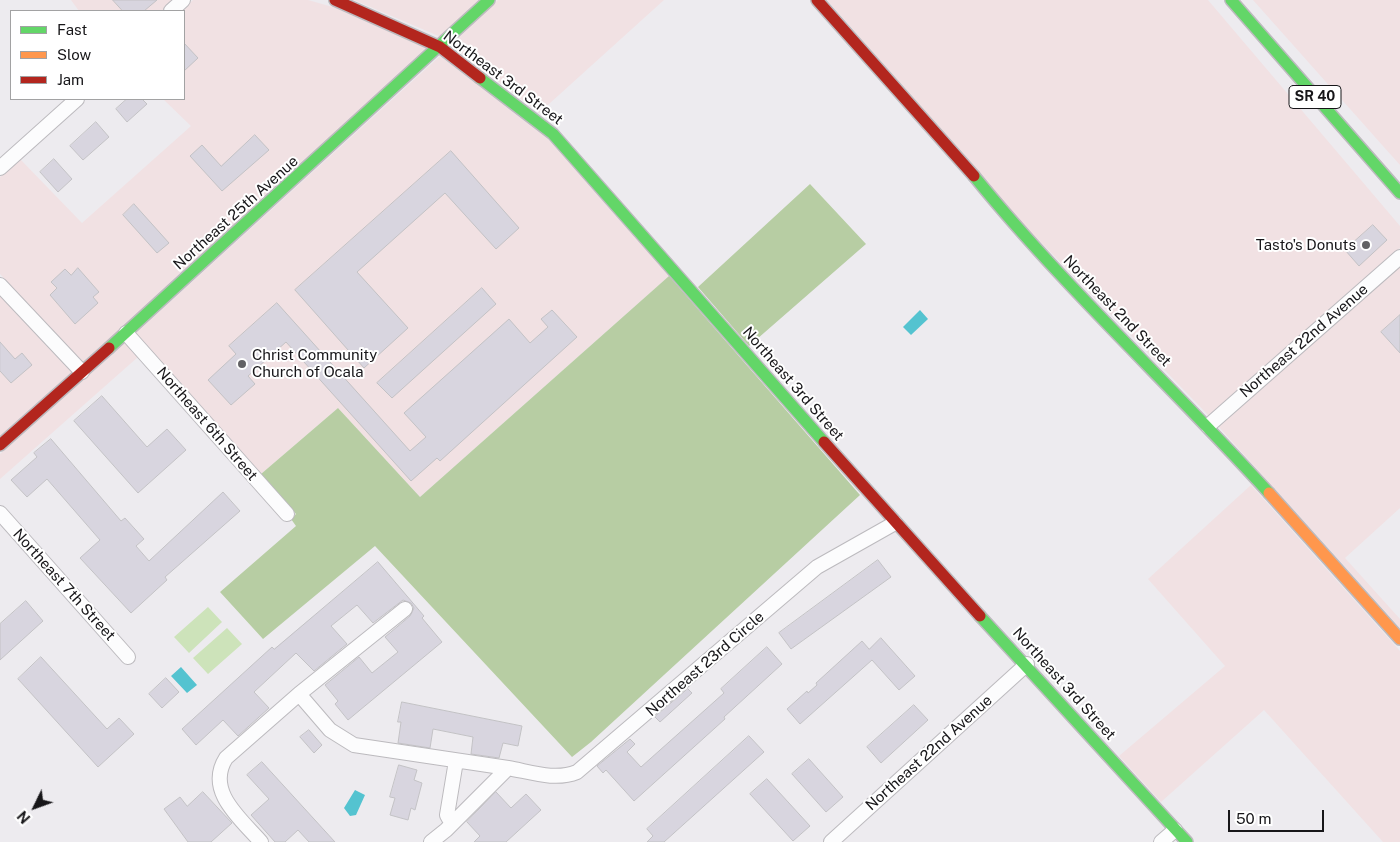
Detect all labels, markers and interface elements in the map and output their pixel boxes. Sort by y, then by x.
legend [10,10,185,100]
text: Fast [57,21,87,38]
street label: Northeast 3rd Street [440,27,566,129]
text: Slow [57,46,91,63]
text: Jam [57,71,84,88]
road number: SR 40 [1289,85,1341,108]
street label: Northeast 25th Avenue [170,152,302,274]
place label: Tasto's Donuts [1256,236,1356,254]
marker: Tasto's Donuts [1360,239,1372,251]
street label: Northeast 2nd Street [1059,252,1175,370]
street label: Northeast 22nd Avenue [1236,280,1372,402]
street label: Northeast 3rd Street [739,323,847,445]
place label: Christ Community Church of Ocala [252,346,377,381]
marker: Christ Community Church of Ocala [236,358,248,370]
street label: Northeast 6th Street [153,364,261,484]
street label: Northeast 7th Street [9,525,119,645]
street label: Northeast 23rd Circle [642,608,768,720]
street label: Northeast 3rd Street [1009,624,1119,744]
street label: Northeast 22nd Avenue [862,691,996,815]
north arrow [10,782,60,832]
scale bar [1230,800,1326,832]
text: N [14,808,33,826]
text: 50 m [1236,810,1271,827]

